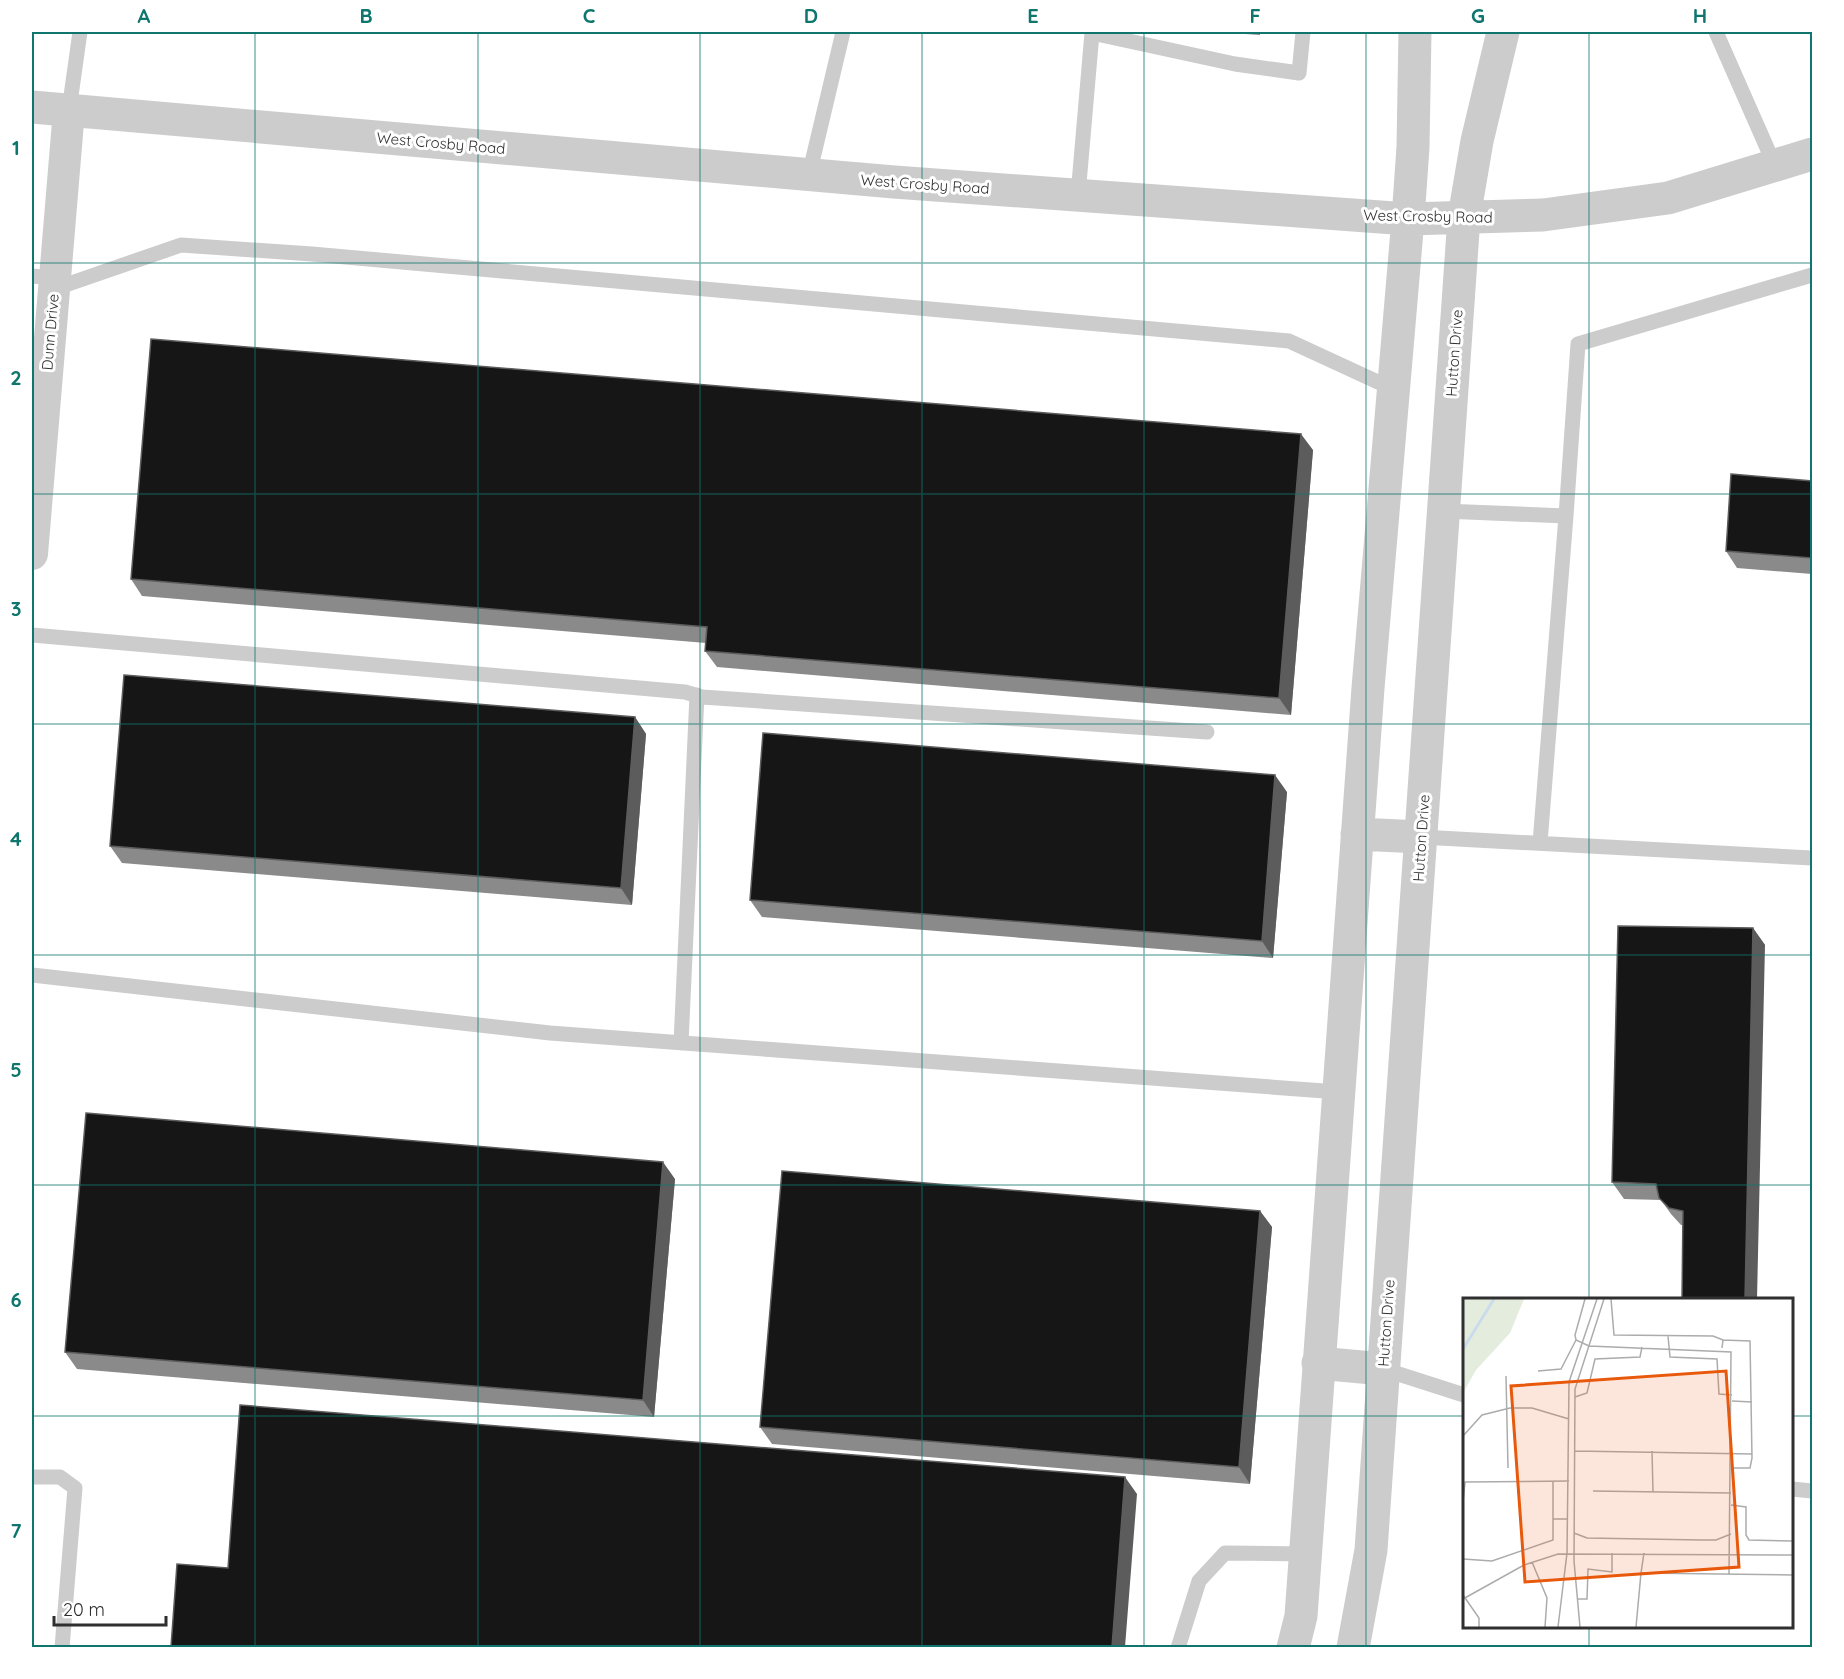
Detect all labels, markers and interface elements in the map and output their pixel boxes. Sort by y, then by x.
text: A [138,3,151,28]
text: B [359,3,373,28]
text: C [583,3,596,28]
text: D [804,3,818,28]
text: E [1027,3,1039,28]
text: F [1249,3,1261,28]
text: G [1471,3,1485,28]
text: H [1693,3,1707,28]
street label: West Crosby Road [376,128,506,158]
text: 1 [12,135,20,160]
street label: West Crosby Road [860,170,990,198]
street label: West Crosby Road [1363,205,1493,227]
street label: Dunn Drive [37,293,63,371]
street label: Hutton Drive [1441,309,1467,397]
text: 2 [10,365,22,390]
text: 3 [11,596,21,621]
street label: Hutton Drive [1408,794,1434,882]
text: 4 [10,826,22,851]
text: 5 [10,1057,22,1082]
street label: Hutton Drive [1373,1279,1399,1367]
text: 6 [10,1287,22,1312]
inset map [1463,1298,1793,1628]
text: 7 [11,1518,22,1543]
scale bar [54,1589,166,1627]
text: 20 m [63,1598,105,1621]

